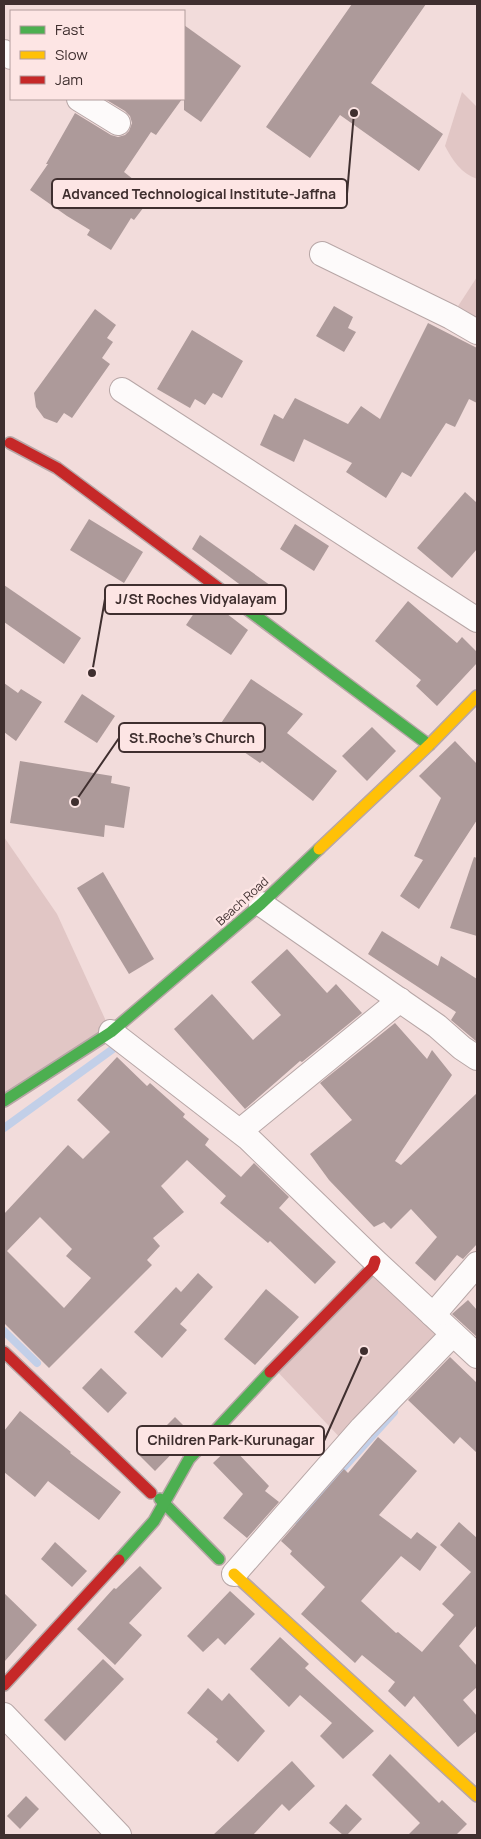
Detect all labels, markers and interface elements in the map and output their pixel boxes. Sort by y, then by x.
legend [10,10,185,100]
text: Fast [55,19,84,40]
text: Slow [55,44,88,65]
text: Jam [55,69,83,90]
callout: Advanced Technological Institute-Jaffna [52,179,347,208]
text: Advanced Technological Institute-Jaffna [62,184,336,203]
callout: J/St Roches Vidyalayam [105,585,286,614]
text: J/St Roches Vidyalayam [115,589,277,608]
callout: St.Roche's Church [119,723,265,752]
text: St.Roche's Church [129,728,255,747]
street label: Beach Road [212,873,272,929]
callout: Children Park-Kurunagar [137,1426,324,1455]
text: Children Park-Kurunagar [148,1430,315,1449]

